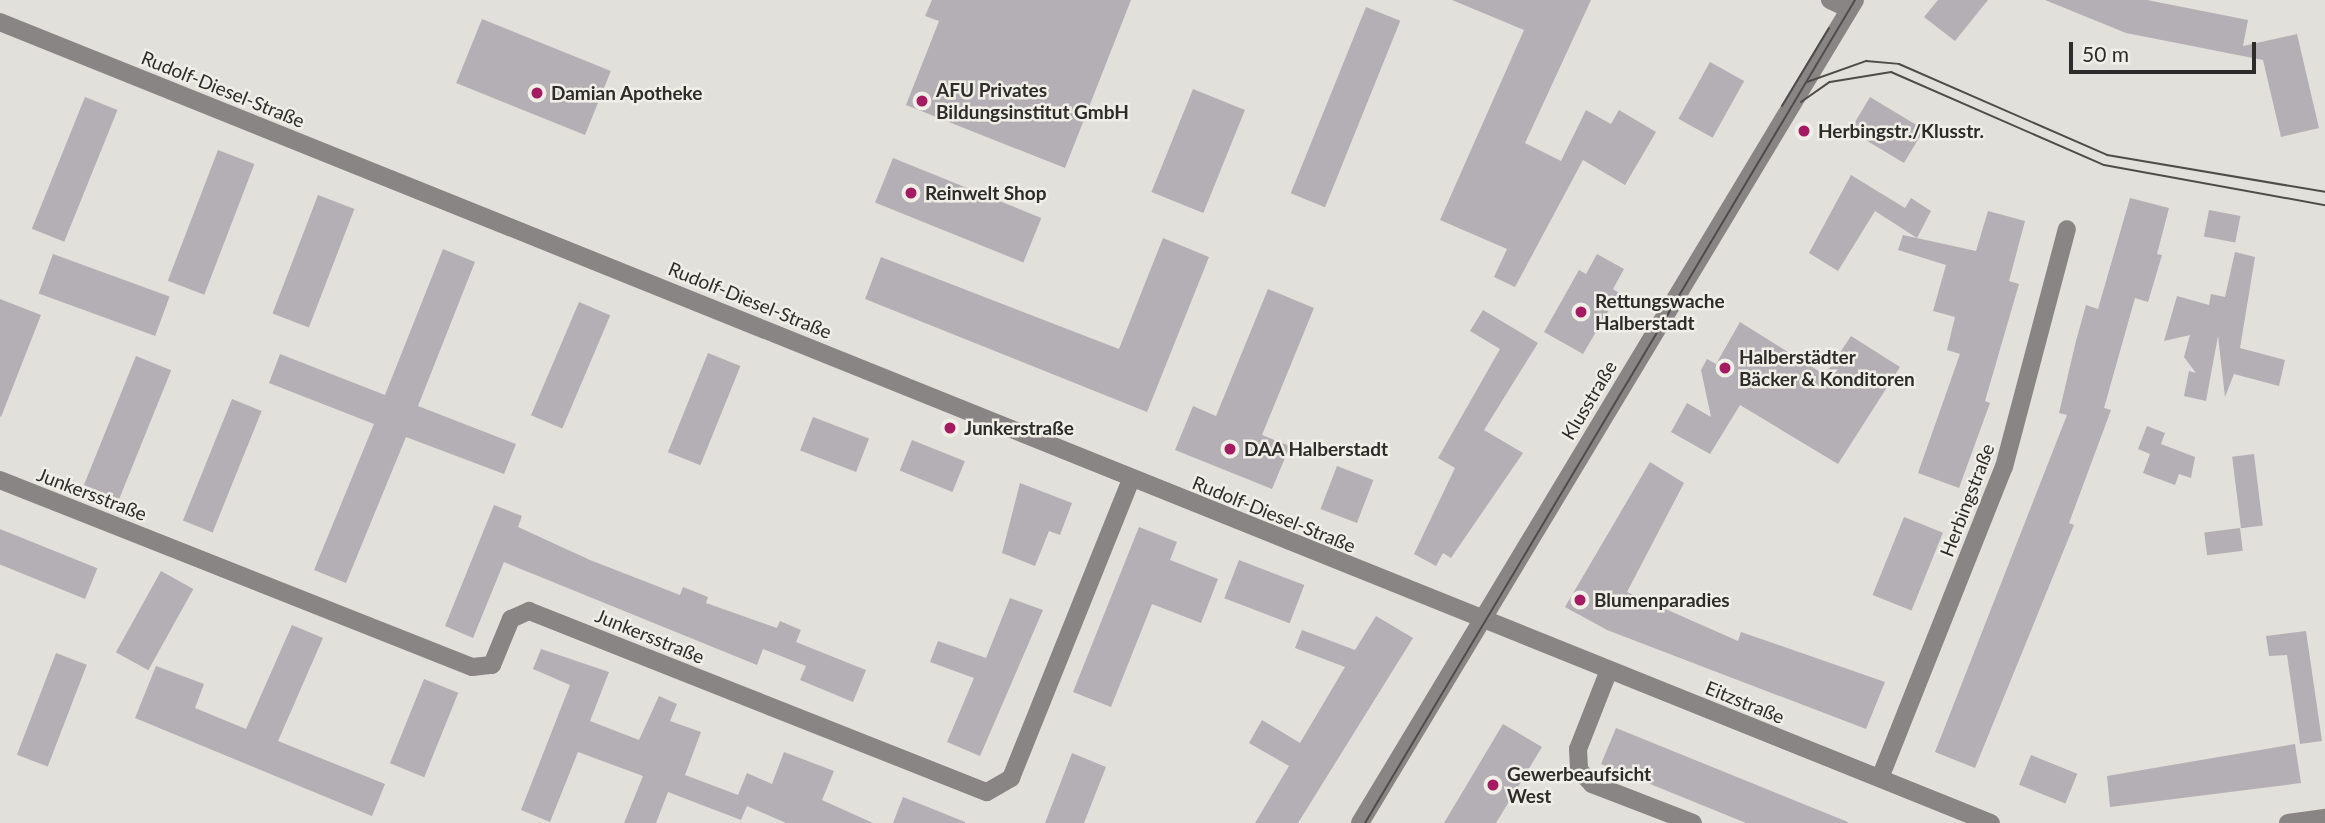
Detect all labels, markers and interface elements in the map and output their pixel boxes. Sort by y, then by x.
scale bar [2073,28,2260,72]
text: 50 m [2082,41,2129,66]
street label: Rudolf-Diesel-Straße [138,46,308,132]
place label: AFU Privates Bildungsinstitut GmbH [936,79,1129,123]
place label: Damian Apotheke [551,82,703,104]
marker: Damian Apotheke [529,85,545,101]
marker: AFU Privates Bildungsinstitut GmbH [914,93,930,109]
place label: Herbingstr./Klusstr. [1818,120,1984,142]
marker: Herbingstr./Klusstr. [1796,123,1812,139]
place label: Reinwelt Shop [925,182,1047,204]
marker: Reinwelt Shop [903,185,919,201]
street label: Rudolf-Diesel-Straße [665,257,835,343]
place label: Rettungswache Halberstadt [1595,290,1725,334]
marker: Rettungswache Halberstadt [1573,304,1589,320]
place label: Halberstädter Bäcker & Konditoren [1739,346,1915,390]
street label: Klusstraße [1557,356,1621,444]
marker: Halberstädter Bäcker & Konditoren [1717,360,1733,376]
place label: Junkerstraße [964,417,1074,439]
marker: Junkerstraße [942,420,958,436]
place label: DAA Halberstadt [1244,438,1389,460]
street label: Herbingstraße [1935,440,1999,560]
marker: DAA Halberstadt [1222,441,1238,457]
street label: Junkersstraße [34,463,150,525]
street label: Rudolf-Diesel-Straße [1189,471,1359,557]
place label: Blumenparadies [1594,589,1730,611]
marker: Blumenparadies [1572,592,1588,608]
street label: Junkersstraße [592,604,708,668]
street label: Eitzstraße [1702,676,1788,728]
place label: Gewerbeaufsicht West [1507,763,1651,807]
marker: Gewerbeaufsicht West [1485,777,1501,793]

